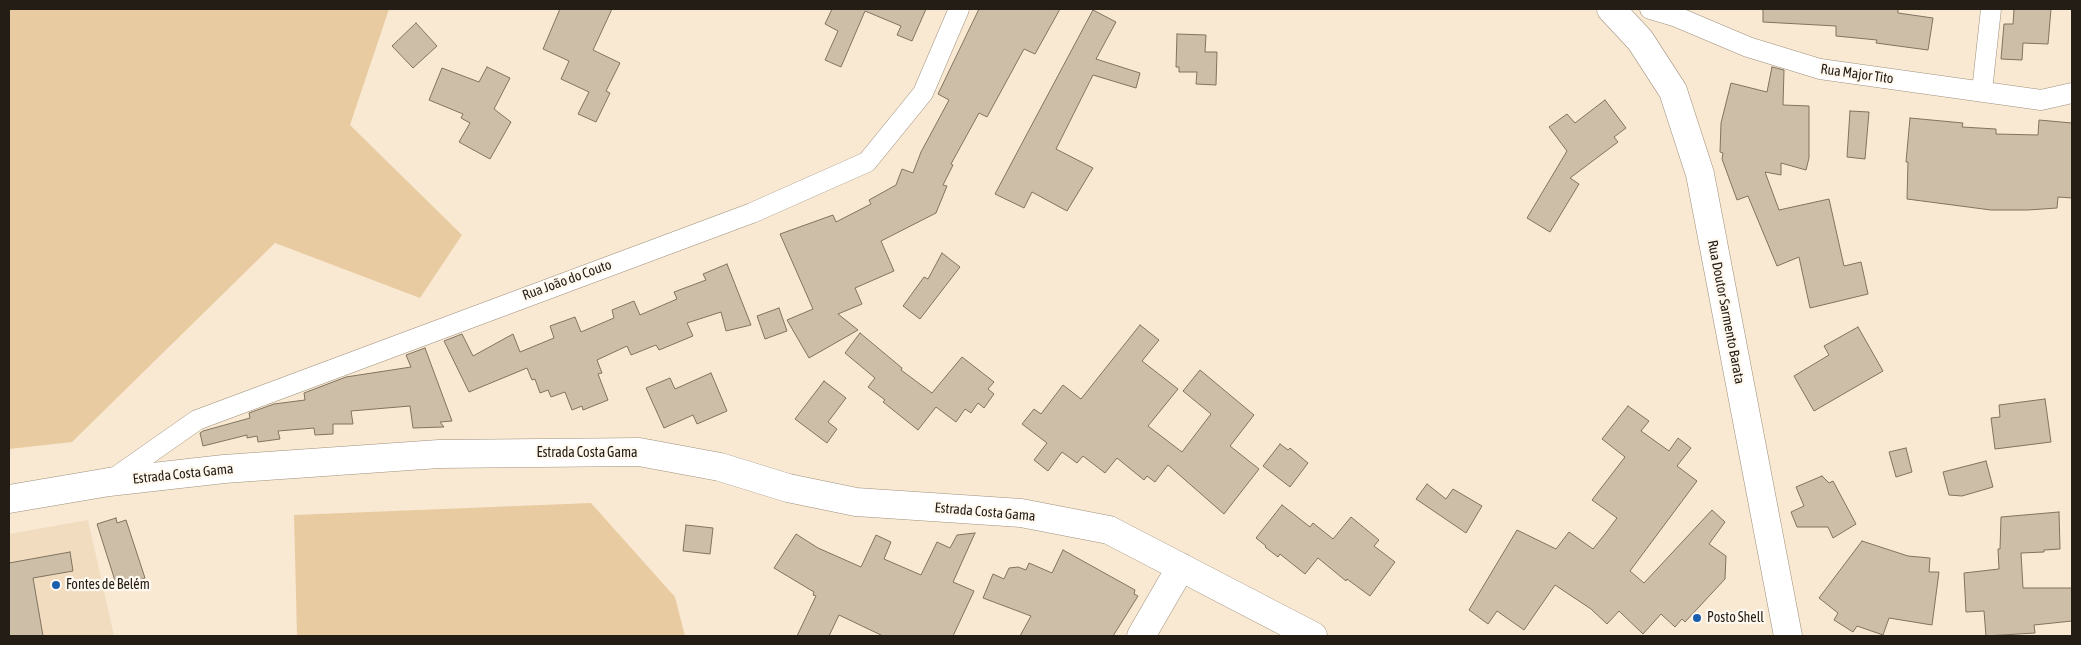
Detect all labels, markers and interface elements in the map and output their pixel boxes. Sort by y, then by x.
street label: Rua Major Tito [1819,61,1895,87]
street label: Rua Doutor Sarmento Barata [1704,239,1748,385]
street label: Rua João do Couto [520,256,614,304]
street label: Estrada Costa Gama [536,445,638,461]
street label: Estrada Costa Gama [132,460,234,488]
street label: Estrada Costa Gama [934,499,1036,525]
place label: Fontes de Belém [66,577,150,593]
marker: Fontes de Belém [50,579,62,591]
place label: Posto Shell [1707,610,1764,626]
marker: Posto Shell [1691,612,1703,624]

